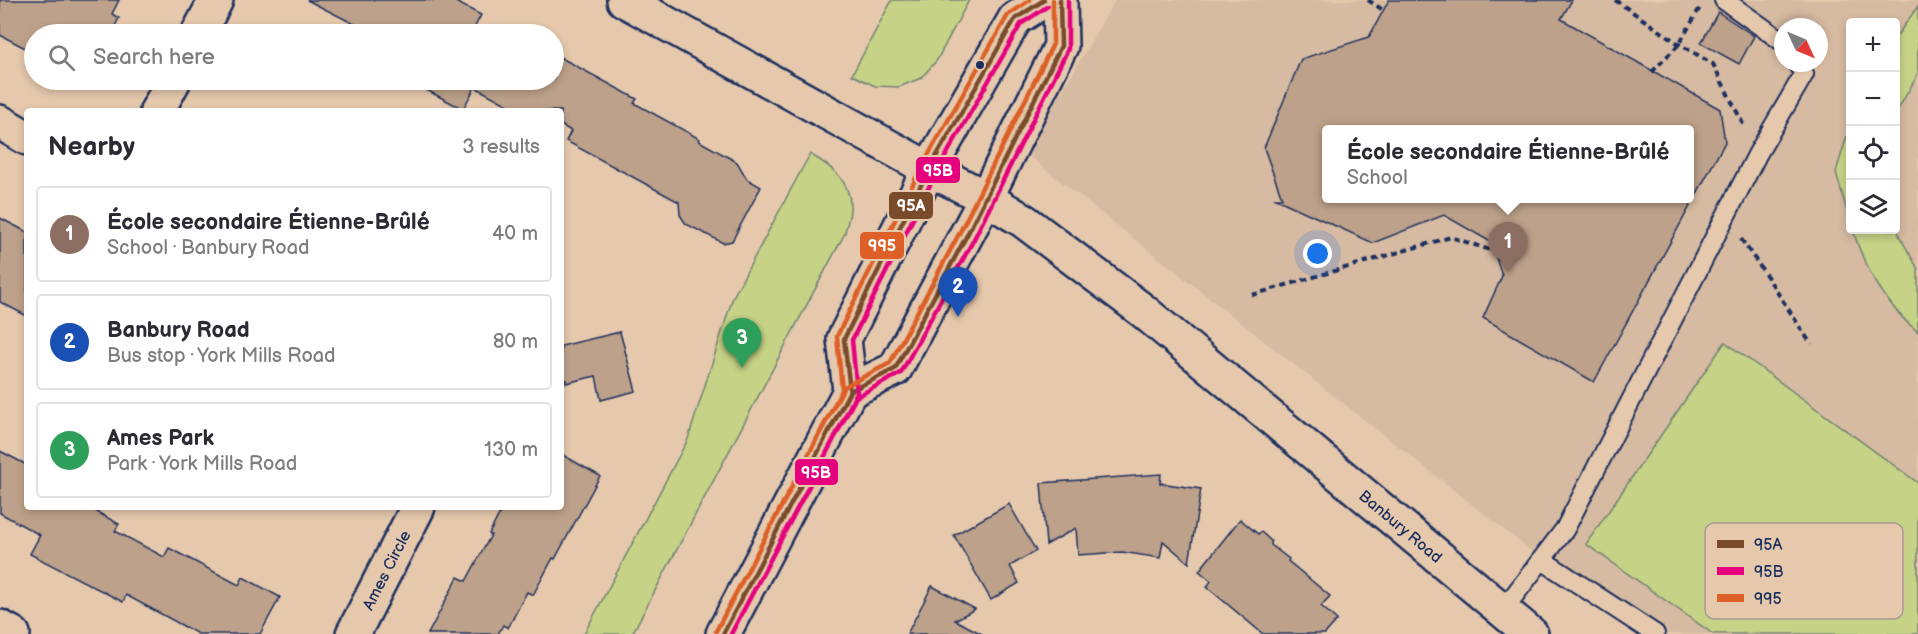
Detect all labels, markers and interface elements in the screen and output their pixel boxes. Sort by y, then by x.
north arrow [1774,18,1828,72]
map controls [1846,18,1900,234]
button: + [1846,18,1900,72]
search box [24,24,564,90]
icon: search [45,41,78,74]
text: Search here [93,44,215,71]
unlabelled marker [974,59,986,71]
button: − [1846,72,1900,126]
popup [1322,125,1694,203]
button: locate [1846,126,1900,180]
text: Nearby [48,132,135,163]
text: 3 results [462,135,540,159]
text: École secondaire Étienne-Brûlé [1347,139,1669,166]
line badge: 95B [915,156,961,184]
text: 95B [923,162,953,181]
text: School [1347,166,1408,190]
button: layers [1846,180,1900,234]
line badge: 95A [888,191,934,220]
text: 95A [897,197,925,216]
text: École secondaire Étienne-Brûlé [107,209,430,236]
text: 1 [65,222,74,246]
text: 40 m [492,222,538,246]
pin: 1 [1488,222,1528,272]
line badge: 995 [859,231,905,260]
text: School · Banbury Road [107,236,309,260]
text: 995 [868,237,896,256]
your location [1303,239,1332,268]
pin: 2 [938,268,978,317]
text: Banbury Road [107,317,250,344]
pin: 3 [722,318,762,368]
text: 2 [64,330,75,354]
text: 80 m [493,330,538,354]
text: Bus stop · York Mills Road [107,344,336,368]
text: Ames Park [107,425,214,452]
text: 3 [64,438,75,462]
text: 130 m [484,438,538,462]
text: Park · York Mills Road [107,452,297,476]
line badge: 95B [794,458,839,486]
text: 95B [801,464,831,483]
street label: Banbury Road [1355,487,1445,567]
legend [1705,523,1903,619]
street label: Ames Circle [359,527,416,614]
text: 95A [1754,536,1782,555]
text: 95B [1754,563,1783,582]
text: 995 [1754,590,1782,609]

